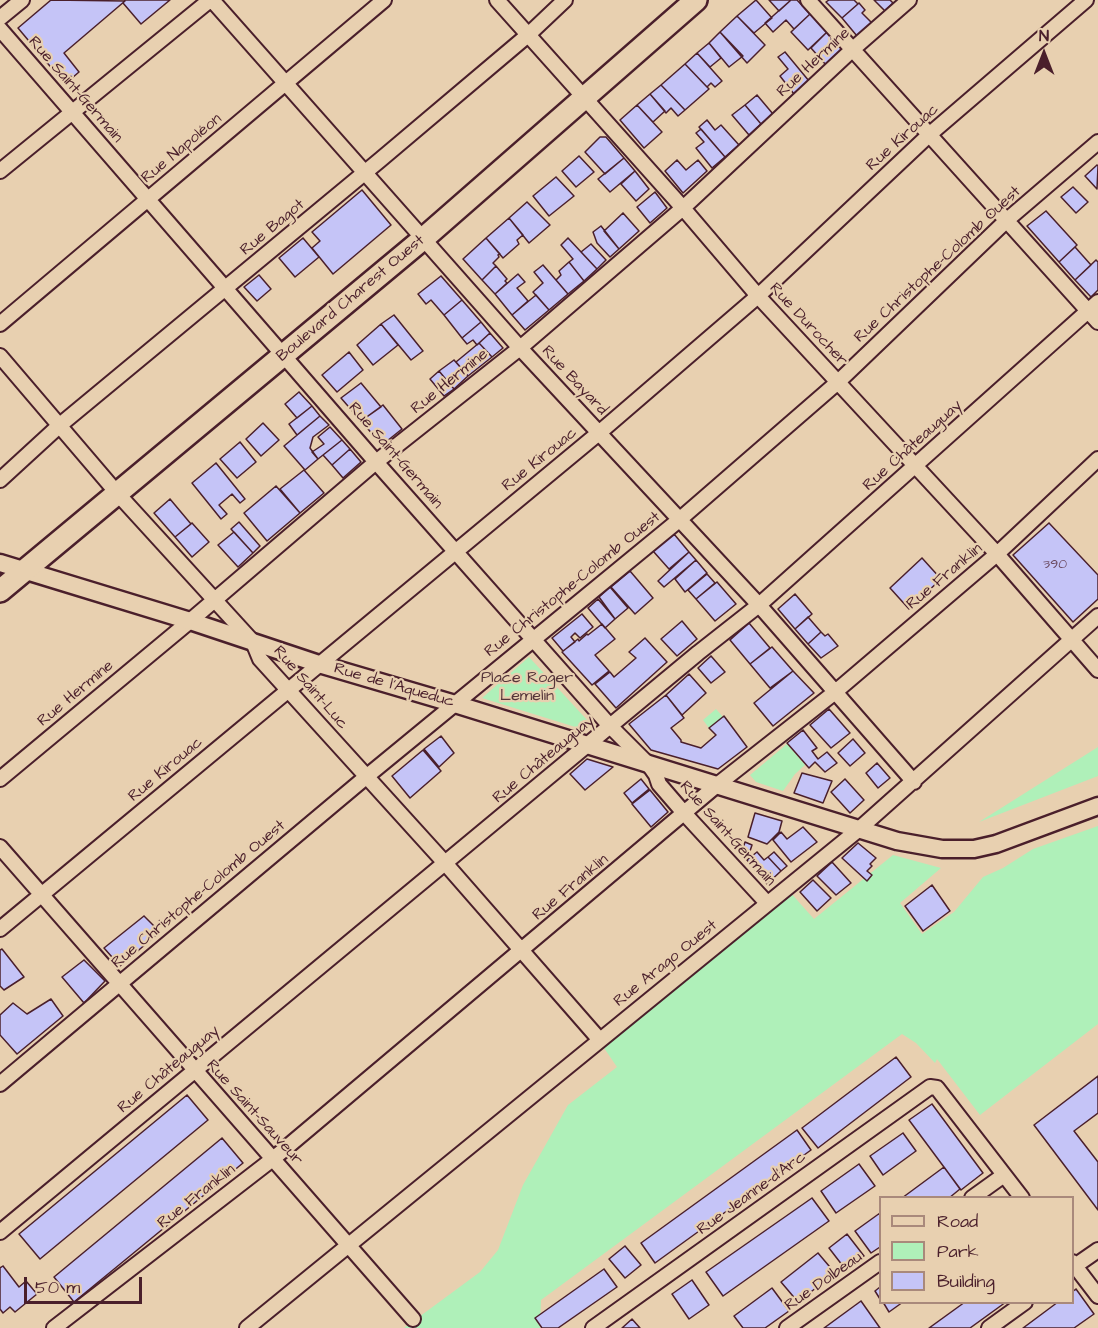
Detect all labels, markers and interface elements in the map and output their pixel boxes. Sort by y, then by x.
street label: Rue Hermine [773,24,855,102]
north arrow [1014,24,1074,84]
text: N [1039,25,1049,47]
street label: Rue Saint-Germain [24,33,126,147]
street label: Rue Kirouac [863,100,943,176]
street label: Rue Napoléon [138,110,226,188]
street label: Rue Christophe-Colomb Ouest [851,183,1025,347]
street label: Rue Bagot [237,196,309,260]
street label: Boulevard Charest Ouest [273,231,429,367]
street label: Rue Durocher [765,280,851,370]
street label: Rue Bayard [537,342,611,420]
street label: Rue Hermine [408,345,492,419]
street label: Rue Châteauguay [860,396,966,496]
street label: Rue Saint-Germain [344,399,446,513]
street label: Rue Kirouac [499,424,581,496]
street label: Rue Christophe-Colomb Ouest [481,508,665,662]
street label: Rue Franklin [903,540,987,614]
house number: 390 [1043,557,1067,573]
street label: Rue Saint-Luc [269,642,351,734]
street label: Rue Hermine [34,657,118,731]
street label: Rue de l'Aqueduc [331,660,457,712]
park label: Place Roger Lemelin [481,669,573,707]
street label: Rue Châteauguay [489,712,599,808]
street label: Rue Kirouac [125,733,207,807]
street label: Rue Saint-Germain [675,778,779,890]
street label: Rue Christophe-Colomb Ouest [108,817,290,973]
street label: Rue Franklin [529,851,613,925]
street label: Rue Arago Ouest [610,916,722,1012]
street label: Rue Châteauguay [114,1022,224,1118]
street label: Rue Saint-Sauveur [202,1056,306,1170]
street label: Rue Jeanne-d'Arc [694,1148,810,1240]
street label: Rue Franklin [154,1161,240,1233]
legend [879,1196,1074,1304]
text: Road [937,1209,978,1234]
text: Park [937,1239,979,1264]
street label: Rue Dolbeau [781,1248,867,1316]
scale bar [27,1265,146,1303]
text: Building [937,1269,995,1294]
text: 50 m [35,1275,80,1300]

